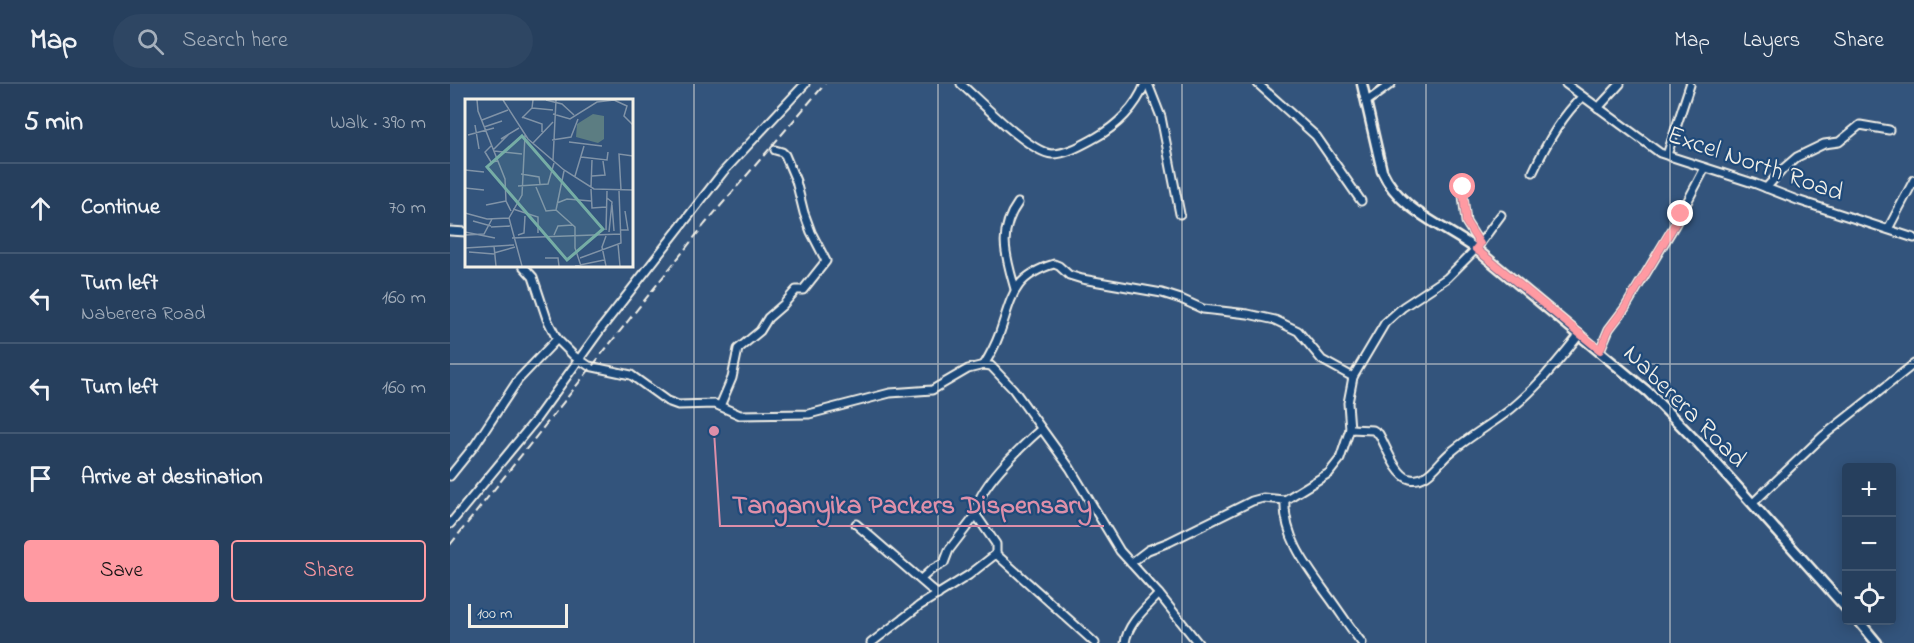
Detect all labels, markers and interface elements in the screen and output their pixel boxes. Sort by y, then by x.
search box [113,14,533,68]
text: Map [30,21,77,62]
icon: search [134,25,167,58]
text: Search here [182,25,288,57]
text: Map [1674,26,1710,56]
text: Layers [1743,26,1800,56]
text: Share [1833,26,1884,56]
inset map [465,99,633,267]
text: 5 min [24,104,83,142]
text: Walk · 390 m [330,109,426,138]
street label: Excel North Road [1662,117,1849,213]
route start [1449,173,1475,199]
icon: ahead [24,192,57,225]
text: Continue [81,192,160,224]
text: 70 m [389,194,426,223]
route end [1667,200,1693,226]
text: Turn left [81,268,158,300]
icon: left [24,282,57,315]
text: 160 m [382,284,426,313]
text: Naberera Road [81,300,205,329]
street label: Naberera Road [1613,336,1755,478]
icon: left [24,372,57,405]
text: Turn left [81,372,158,404]
text: 160 m [382,374,426,403]
icon: arrive [24,462,57,495]
text: Arrive at destination [81,462,263,494]
map controls [1842,463,1896,625]
button: + [1842,463,1896,517]
callout: Tanganyika Packers Dispensary [720,481,1104,526]
text: Tanganyika Packers Dispensary [732,487,1092,527]
button: − [1842,517,1896,571]
button: Save [24,540,219,602]
button: Share [231,540,426,602]
button: locate [1842,571,1896,625]
scale bar [468,601,568,628]
text: 100 m [477,602,512,626]

